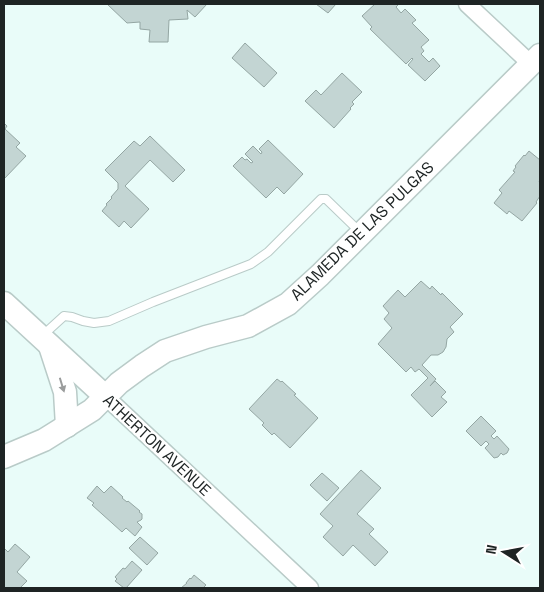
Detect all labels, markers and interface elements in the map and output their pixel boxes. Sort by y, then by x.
street label: ALAMEDA DE LAS PULGAS [286,157,438,305]
one-way arrow [59,378,67,393]
street label: ATHERTON AVENUE [99,389,215,501]
north arrow [479,527,529,577]
text: N [482,543,501,556]

